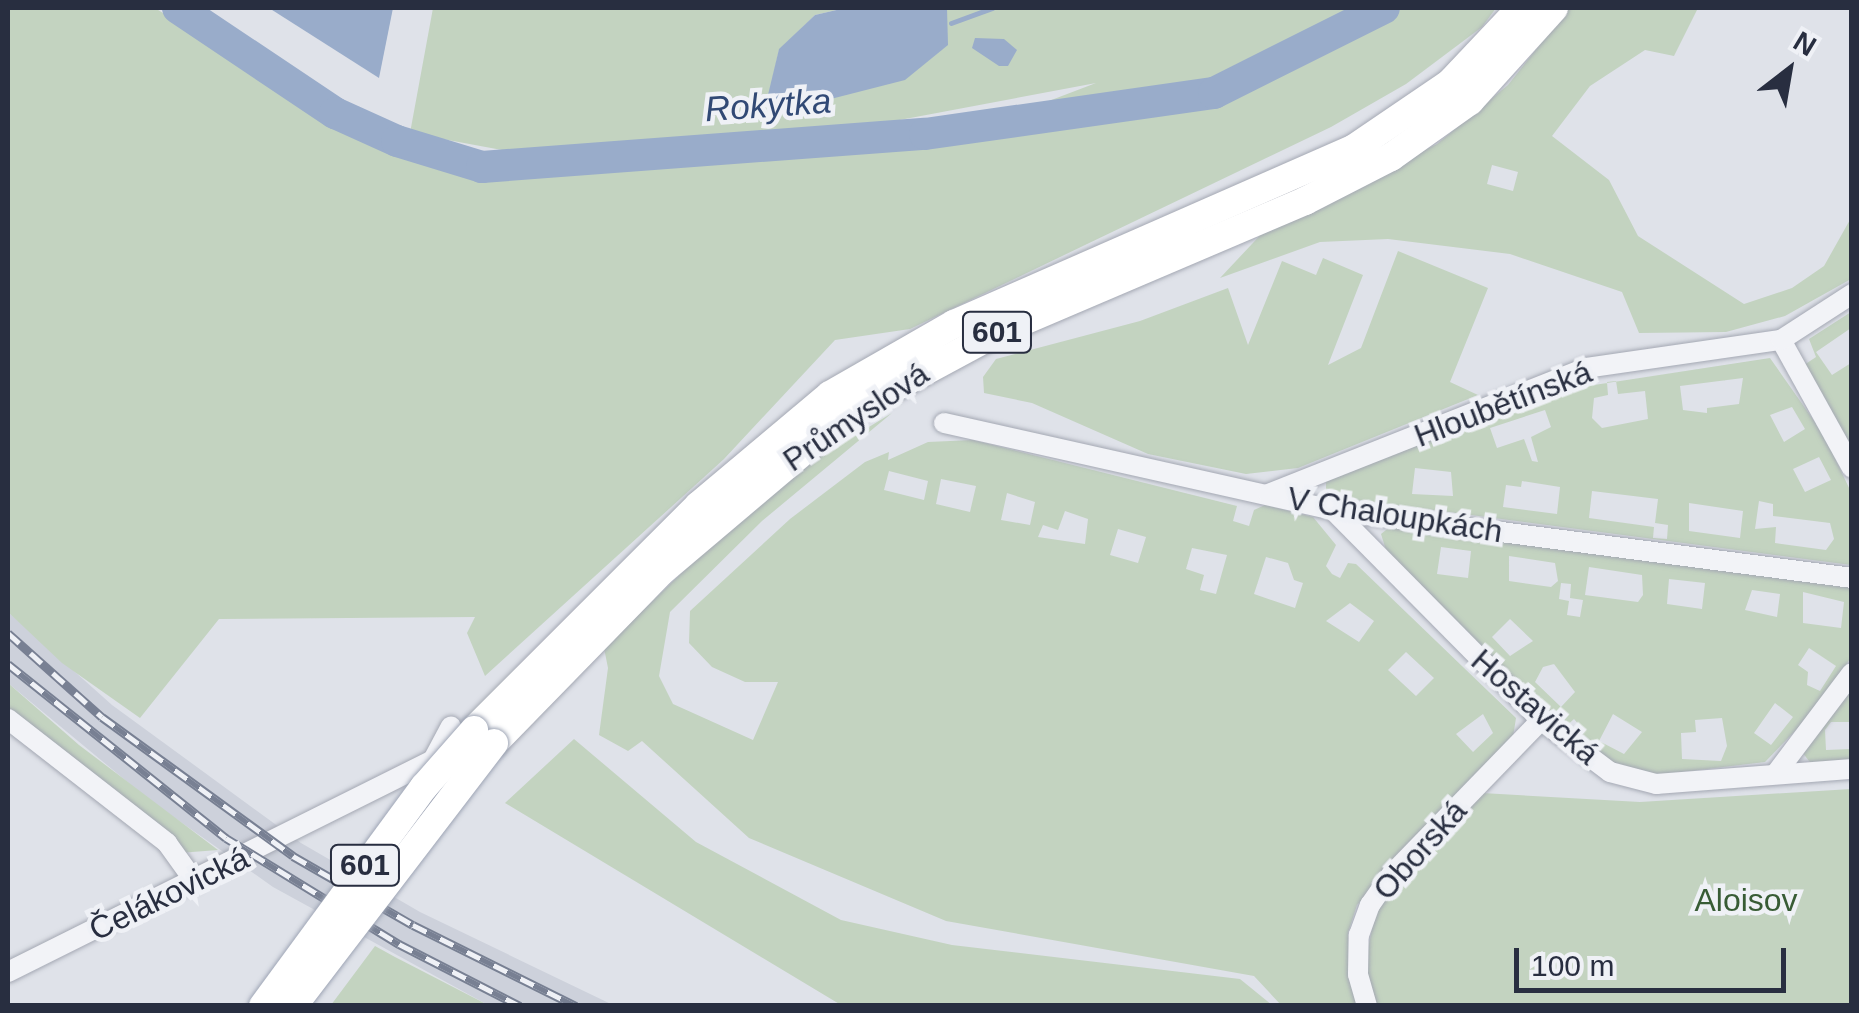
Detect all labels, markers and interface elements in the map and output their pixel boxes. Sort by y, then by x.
north arrow [1739,20,1839,120]
text: N [1788,25,1821,62]
water label: Rokytka [703,80,833,130]
road number: 601 [960,307,1034,357]
street label: Hloubětínská [1409,353,1597,455]
street label: Průmyslová [776,354,936,480]
street label: V Chaloupkách [1285,479,1505,551]
street label: Hostavická [1463,641,1607,773]
street label: Oborská [1365,792,1475,908]
street label: Čelákovická [83,839,255,949]
road number: 601 [328,840,402,890]
park label: Aloisov [1694,881,1798,919]
scale bar [1519,928,1792,990]
text: 100 m [1531,949,1614,982]

